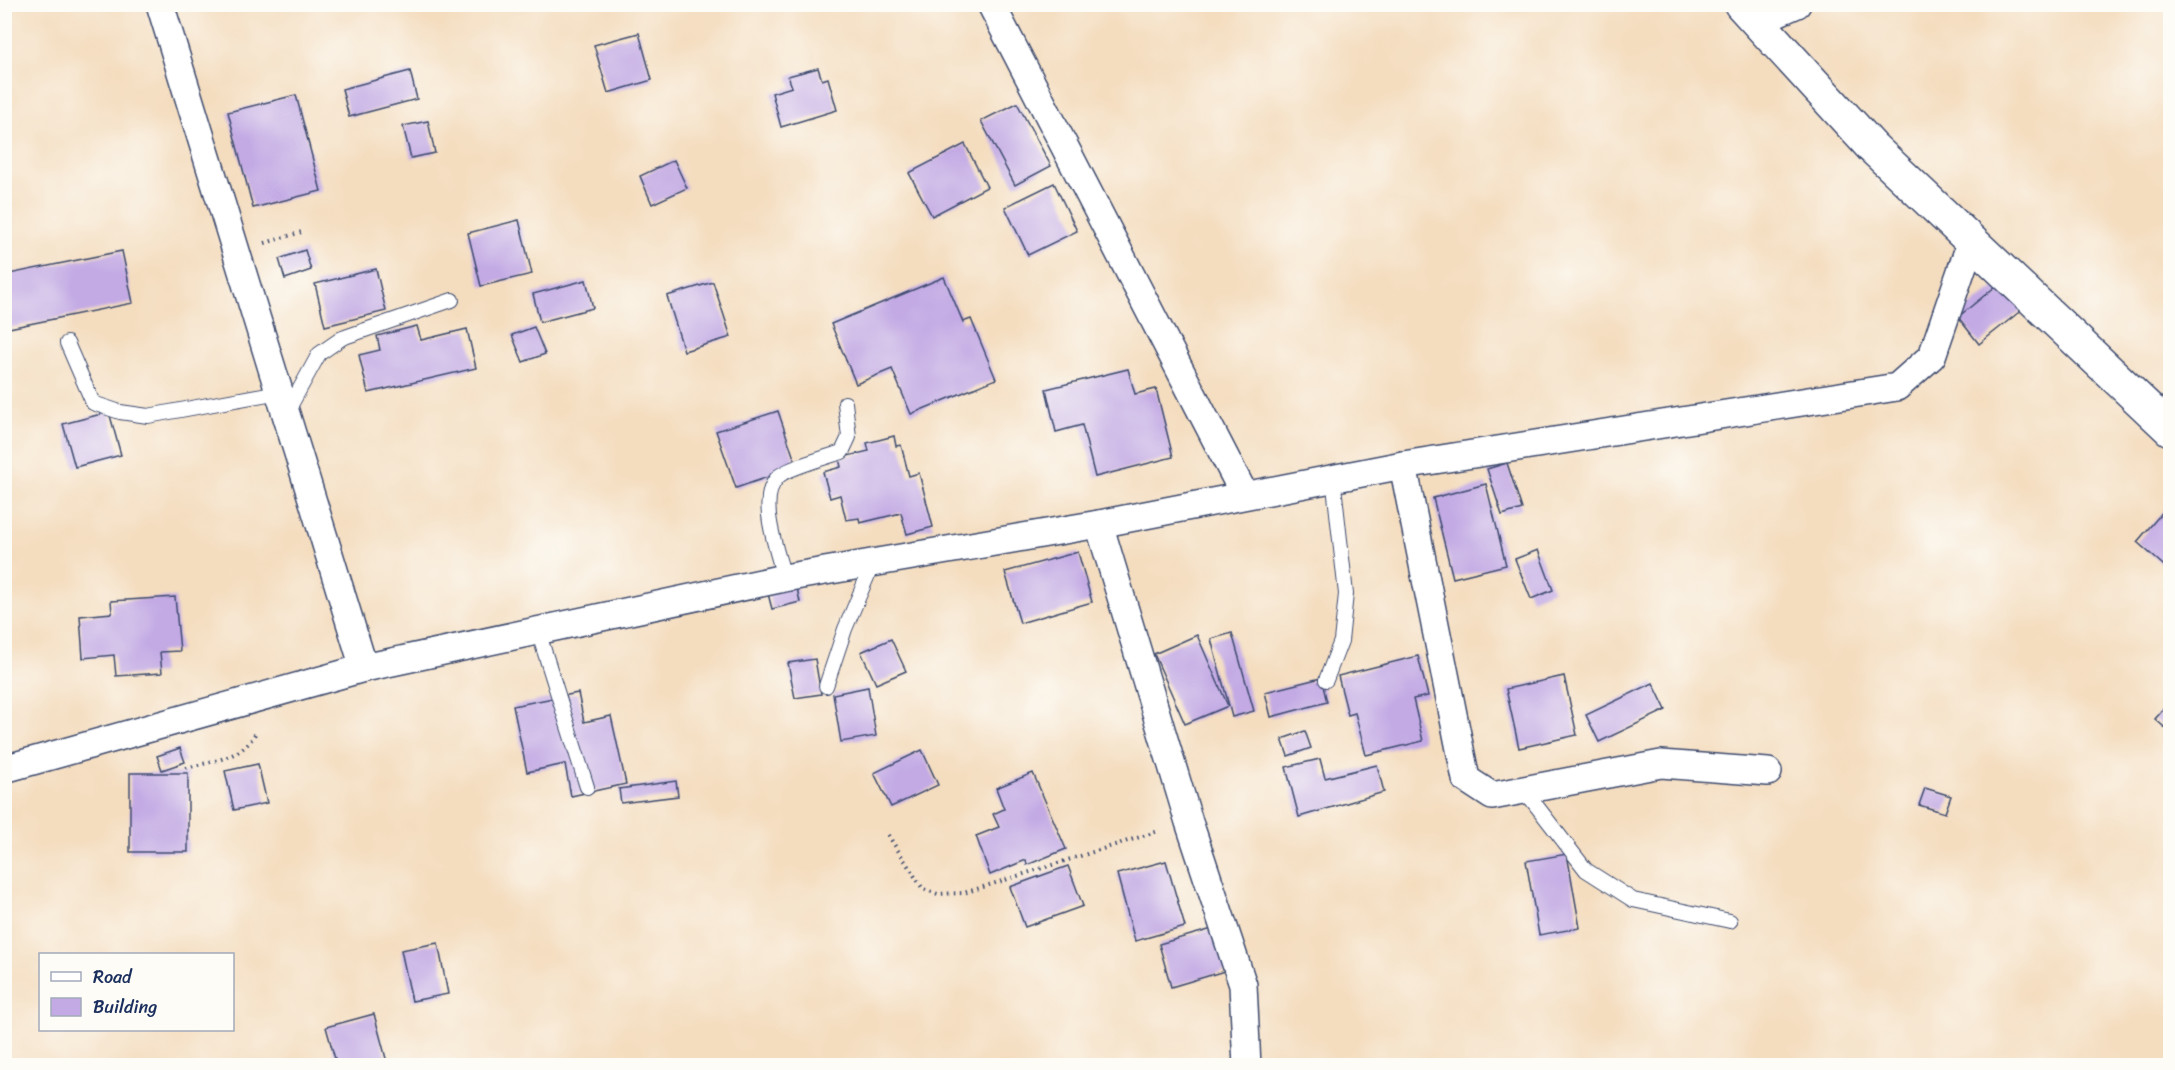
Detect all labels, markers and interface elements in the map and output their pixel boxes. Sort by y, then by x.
legend [39,953,234,1031]
text: Road [93,961,133,993]
text: Building [93,991,157,1023]

